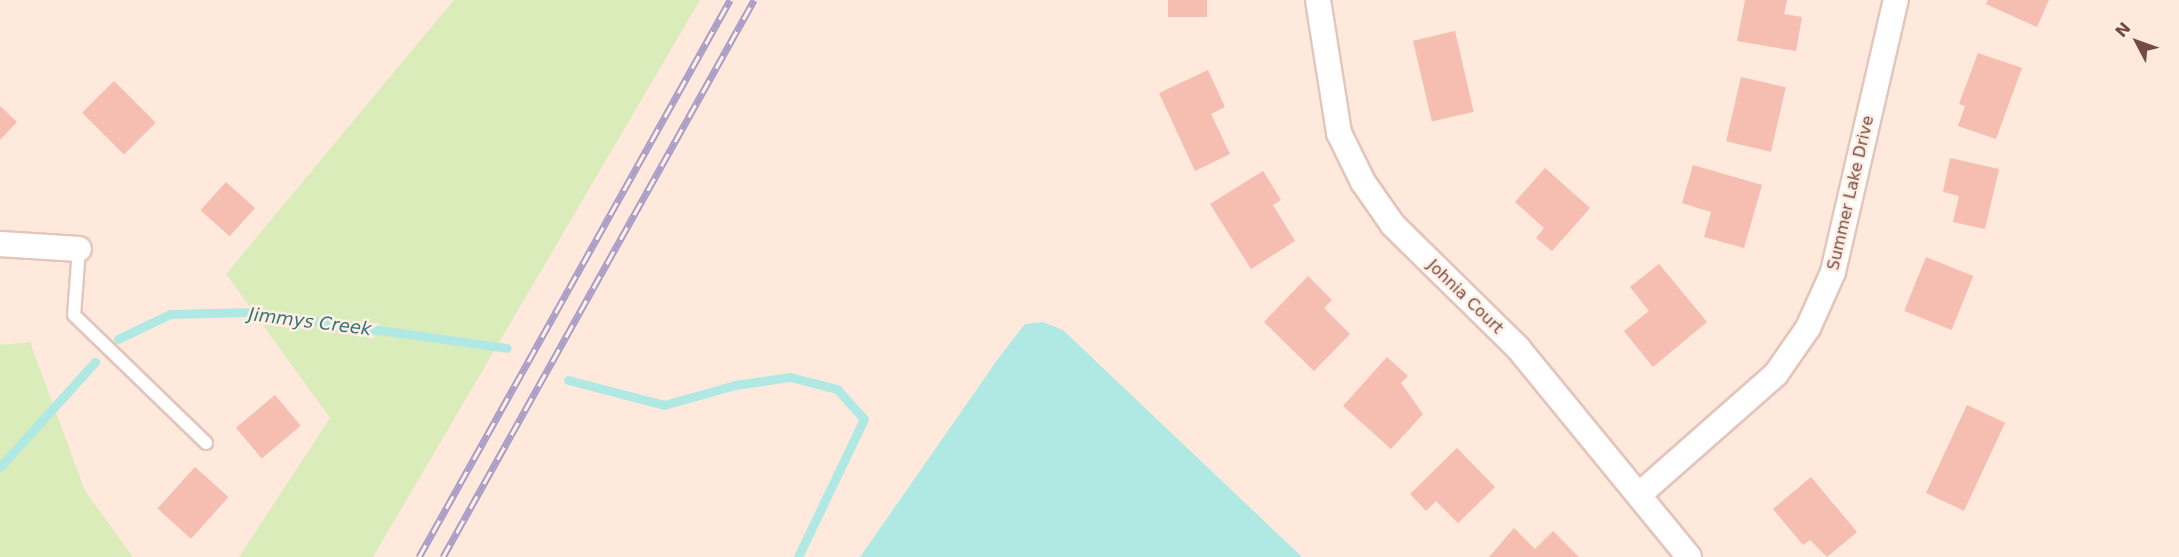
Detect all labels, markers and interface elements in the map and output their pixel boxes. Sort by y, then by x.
north arrow [2107,12,2167,72]
text: N [2111,19,2135,41]
street label: Summer Lake Drive [1824,114,1878,272]
street label: Johnia Court [1423,256,1507,338]
water label: Jimmys Creek [247,304,373,340]

